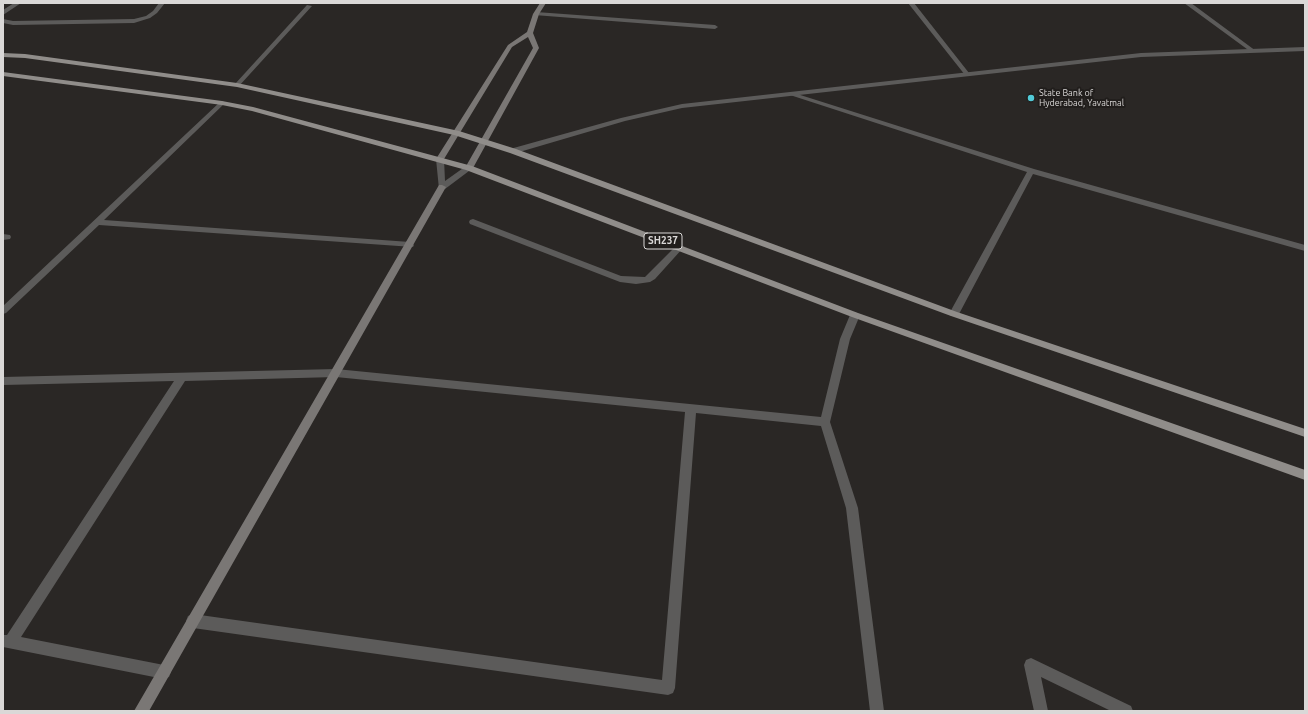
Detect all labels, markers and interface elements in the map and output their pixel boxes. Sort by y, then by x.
place label: State Bank of Hyderabad, Yavatmal [1039,88,1124,109]
marker: State Bank of Hyderabad, Yavatmal [1026,93,1036,103]
road number: SH237 [644,233,682,249]

